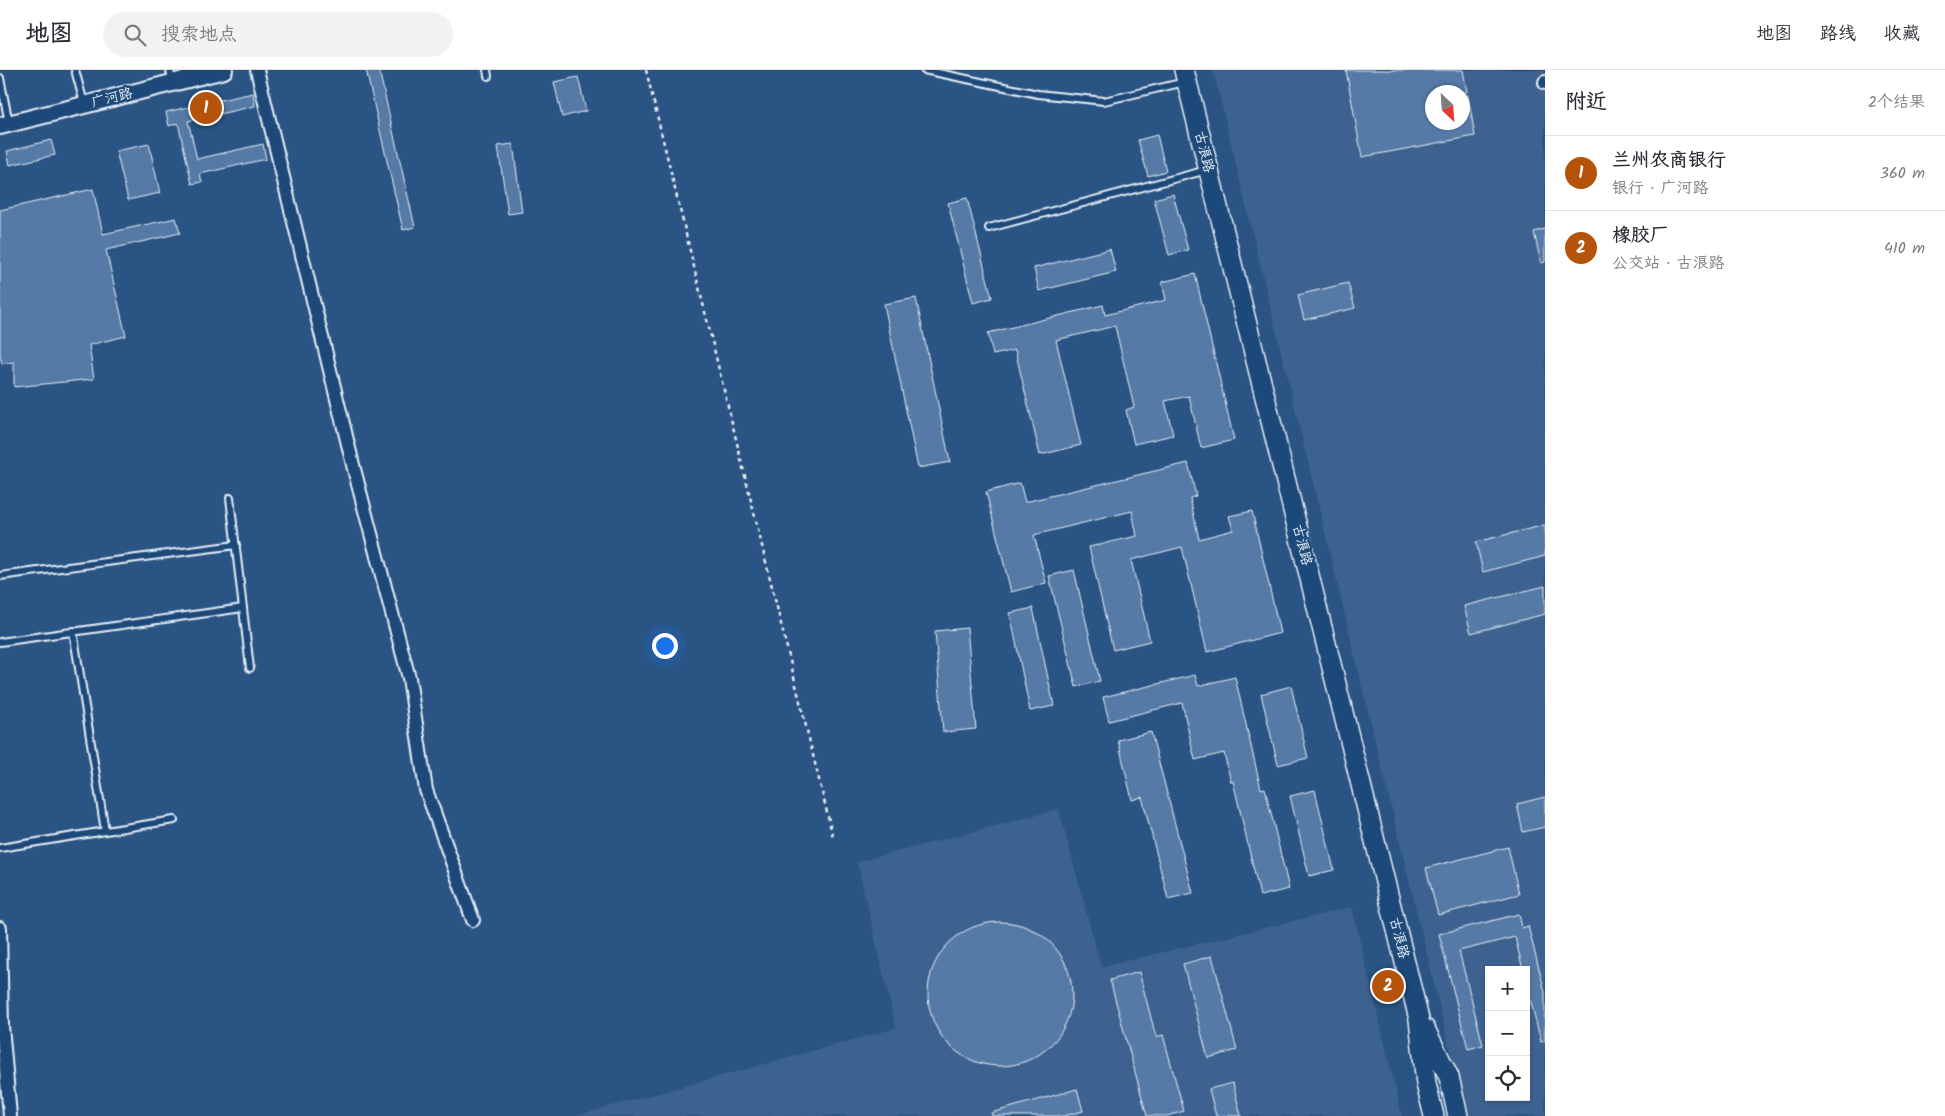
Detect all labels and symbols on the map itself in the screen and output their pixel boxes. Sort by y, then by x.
street label: 广河路 [89,82,135,114]
north arrow [1425,85,1470,130]
pin: 1 [190,89,222,127]
street label: 古浪路 [1188,129,1220,175]
street label: 古浪路 [1286,522,1318,568]
your location [652,633,678,659]
street label: 古浪路 [1383,915,1415,961]
pin: 2 [1372,967,1404,1005]

